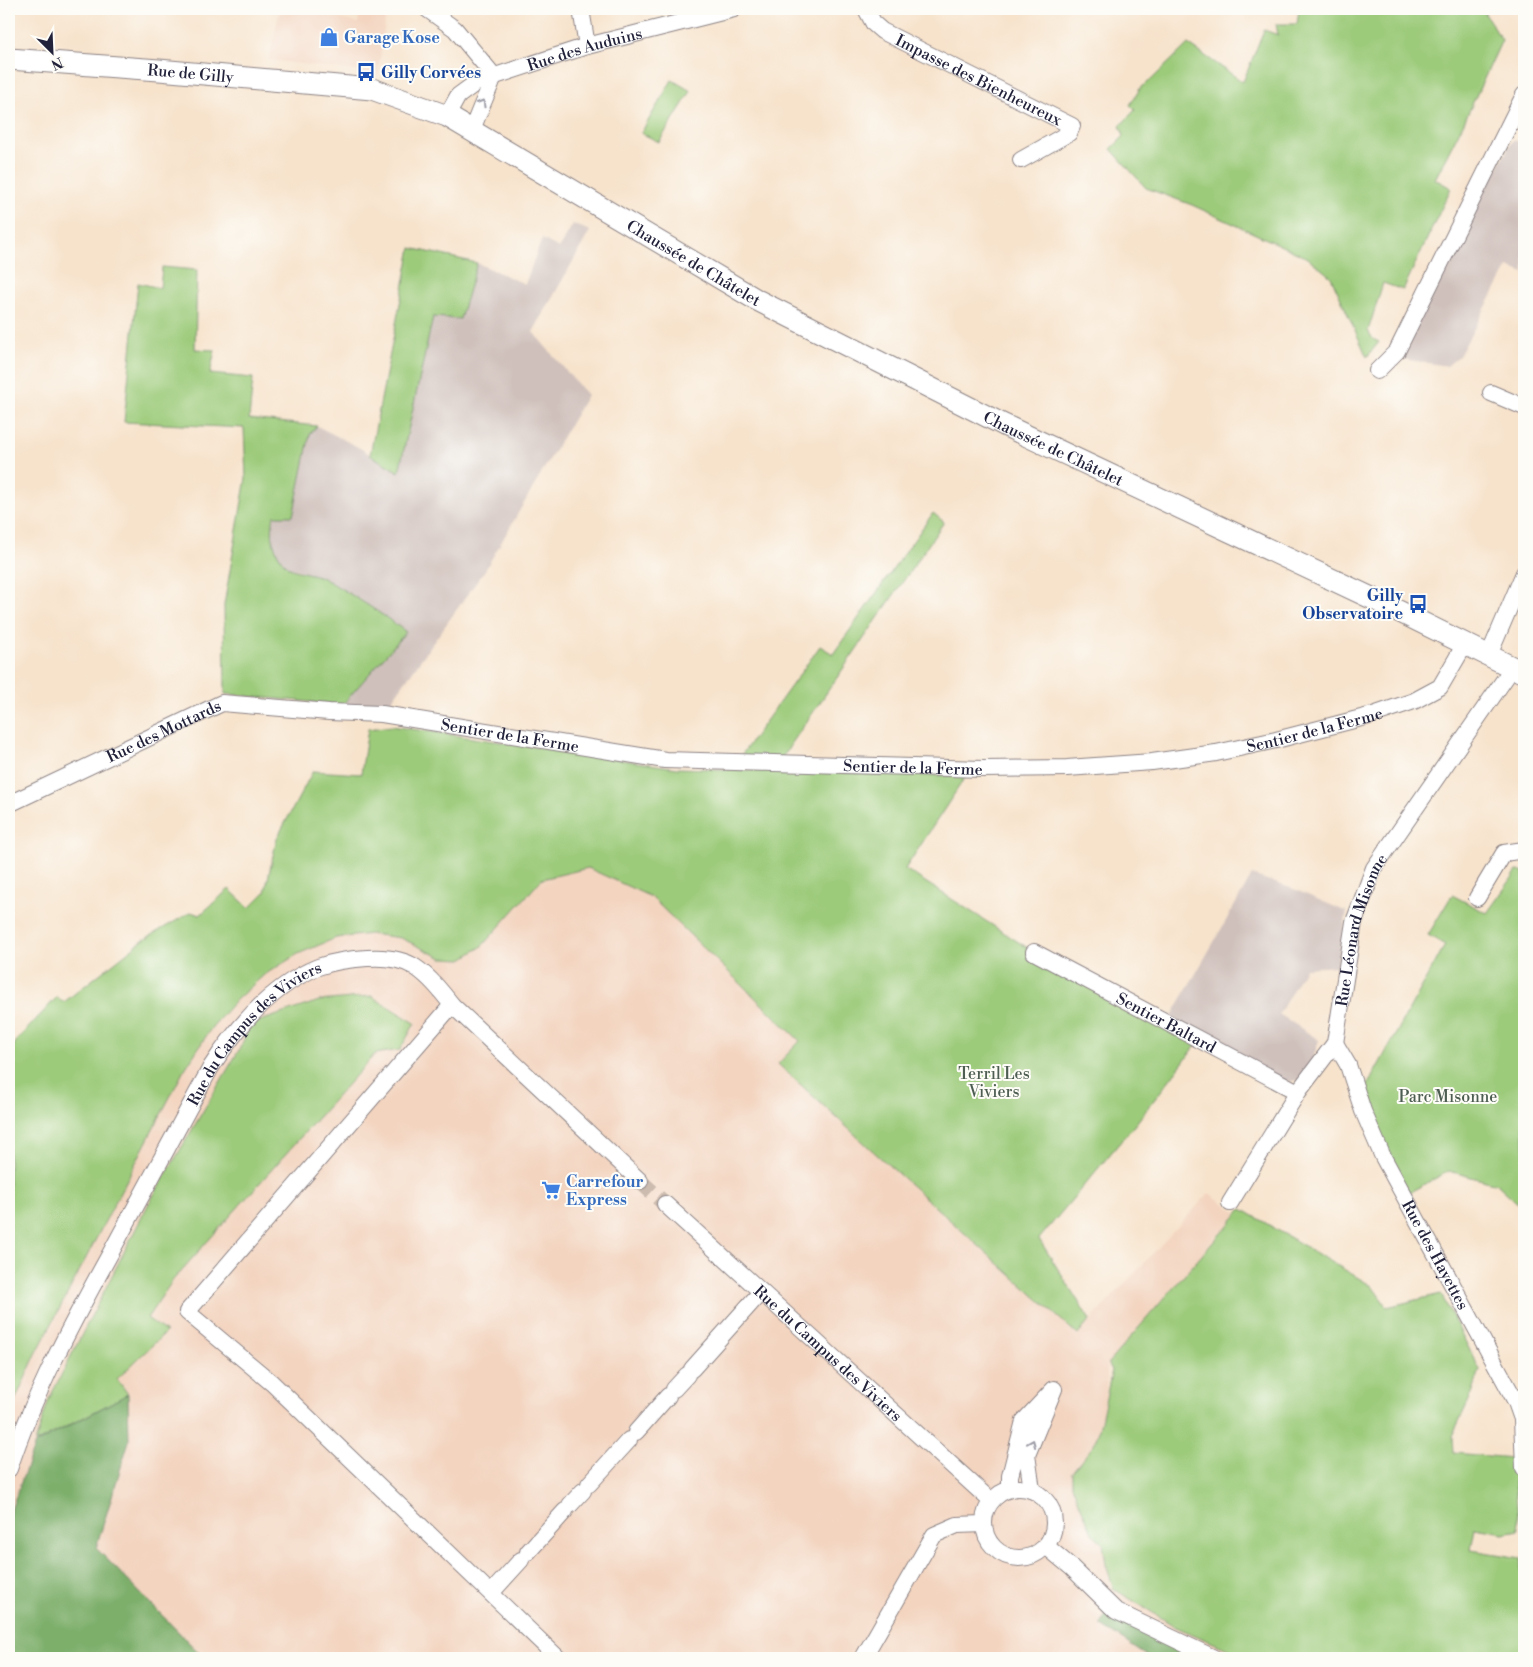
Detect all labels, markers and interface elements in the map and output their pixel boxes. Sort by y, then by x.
street label: Rue des Auduins [525,24,644,76]
shop icon: Garage Kose [318,26,340,48]
north arrow [28,28,78,78]
place label: Garage Kose [344,28,440,48]
street label: Impasse des Bienheureux [892,30,1066,131]
text: N [48,52,66,73]
street label: Rue de Gilly [147,60,235,88]
bus stop icon: Gilly Corvées [355,61,377,83]
place label: Gilly Corvées [381,63,481,83]
one-way arrow [476,100,486,109]
street label: Chaussée de Châtelet [623,216,764,311]
street label: Chaussée de Châtelet [980,407,1127,491]
place label: Gilly Observatoire [1302,586,1404,624]
bus stop icon: Gilly Observatoire [1407,593,1429,615]
street label: Rue des Mottards [103,696,225,767]
street label: Sentier de la Ferme [1245,703,1385,757]
street label: Sentier de la Ferme [439,715,581,757]
street label: Sentier de la Ferme [843,756,983,780]
street label: Rue Léonard Misonne [1332,850,1392,1008]
street label: Rue du Campus des Viviers [183,958,325,1109]
street label: Sentier Baltard [1113,989,1219,1058]
park label: Terril Les Viviers [958,1064,1030,1102]
park label: Parc Misonne [1399,1087,1497,1107]
place label: Carrefour Express [566,1172,644,1210]
supermarket icon: Carrefour Express [540,1179,562,1201]
street label: Rue des Hayettes [1397,1197,1473,1313]
street label: Rue du Campus des Viviers [749,1281,906,1426]
one-way arrow [1026,1439,1037,1448]

